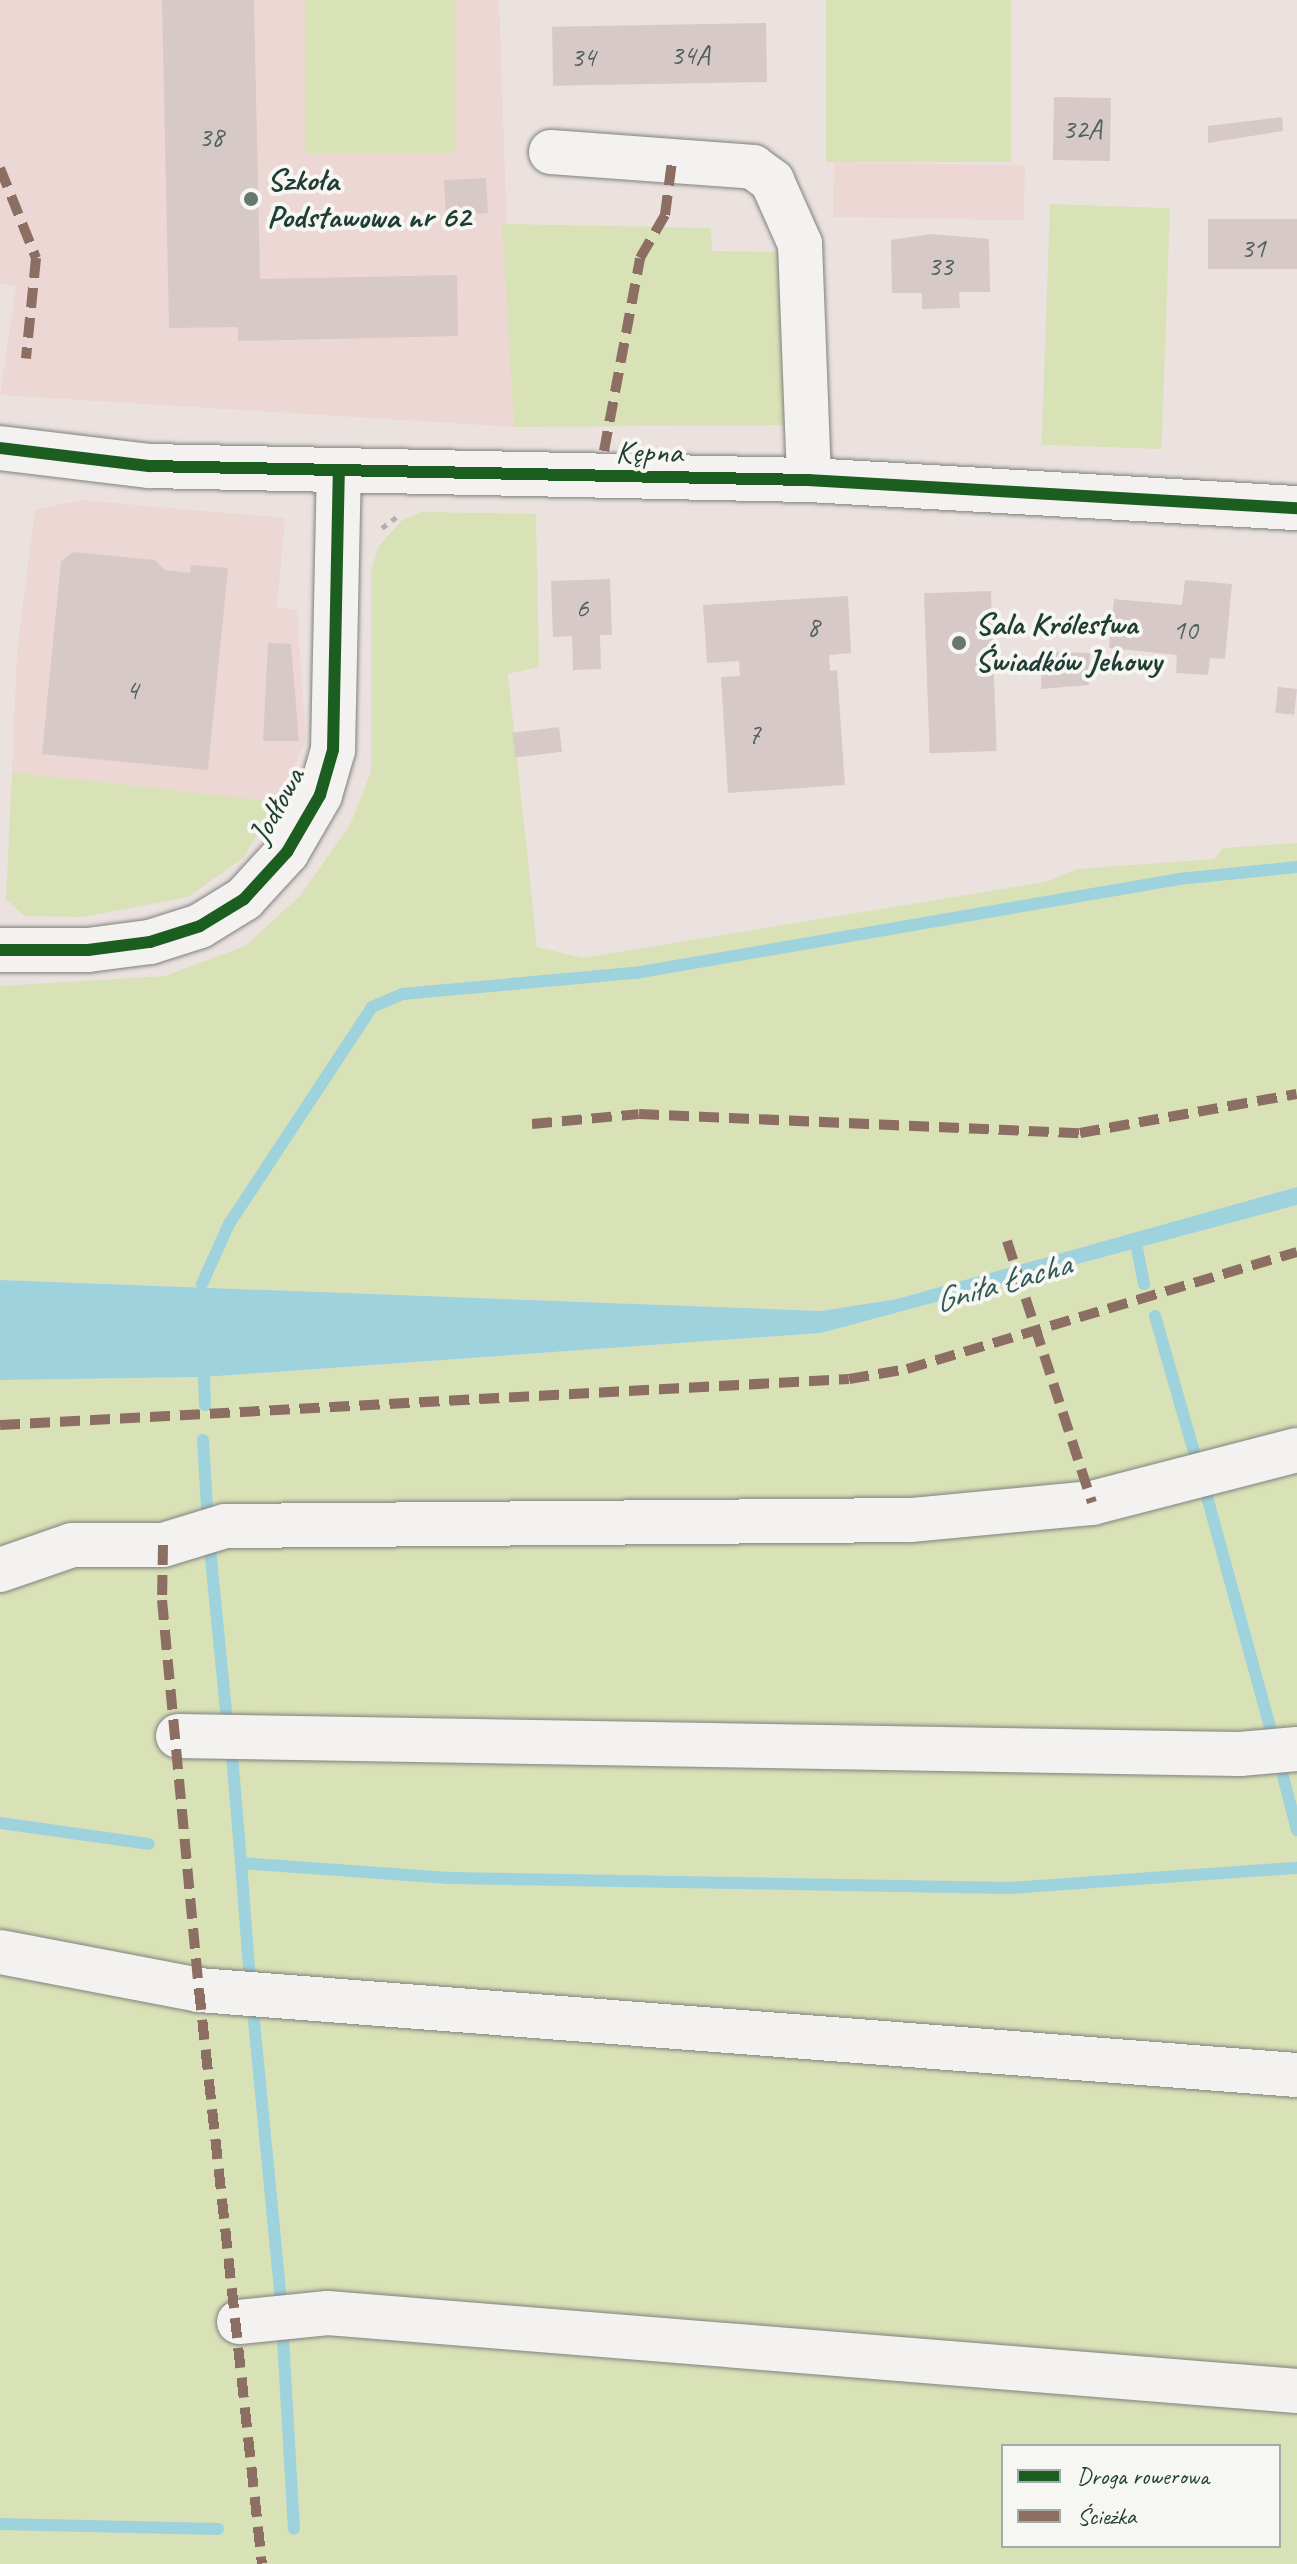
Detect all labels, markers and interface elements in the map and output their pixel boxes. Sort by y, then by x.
house number: 34A [670,38,710,72]
house number: 34 [570,40,596,74]
house number: 32A [1062,112,1102,146]
house number: 38 [198,120,224,154]
place label: Szkoła Podstawowa nr 62 [267,162,470,237]
marker: Szkoła Podstawowa nr 62 [242,190,260,208]
house number: 31 [1240,231,1266,265]
house number: 33 [927,249,953,283]
street label: Kępna [616,433,682,471]
house number: 6 [576,591,588,625]
place label: Sala Królestwa Świadków Jehowy [975,606,1162,681]
house number: 8 [807,610,819,644]
house number: 10 [1172,613,1198,647]
marker: Sala Królestwa Świadków Jehowy [950,634,968,652]
house number: 4 [126,673,138,707]
house number: 7 [748,717,760,751]
street label: Jodłowa [241,761,313,851]
water label: Gniła Łacha [929,1243,1075,1321]
legend [1001,2444,1281,2548]
text: Droga rowerowa [1077,2461,1209,2491]
text: Ścieżka [1077,2501,1136,2531]

